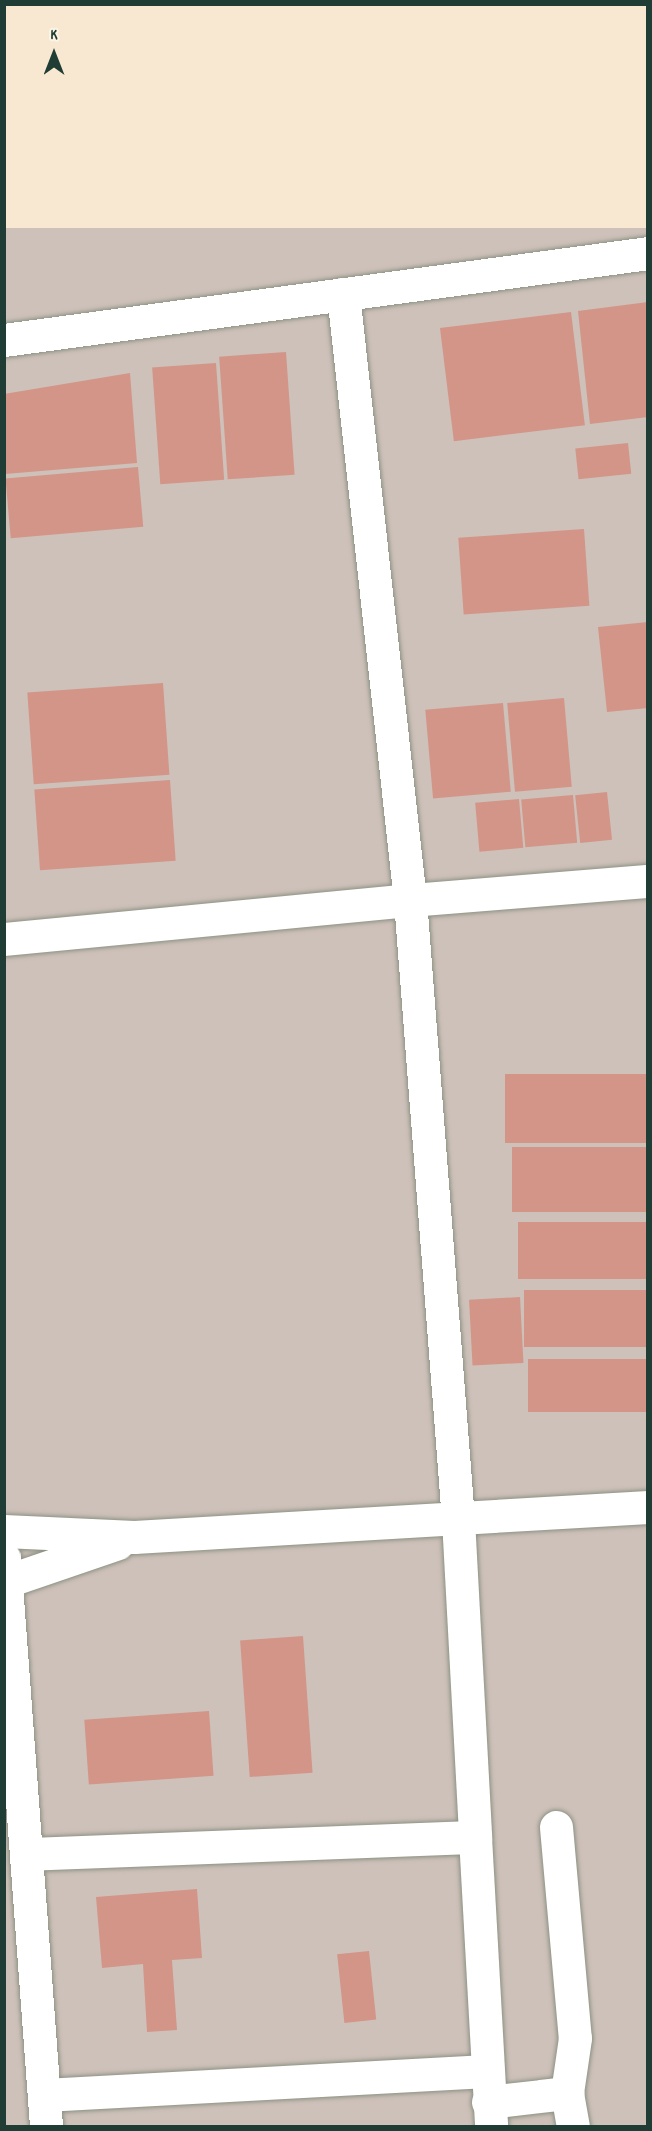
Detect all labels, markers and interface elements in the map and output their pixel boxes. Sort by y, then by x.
north arrow [24,24,84,84]
text: K [50,24,58,47]

